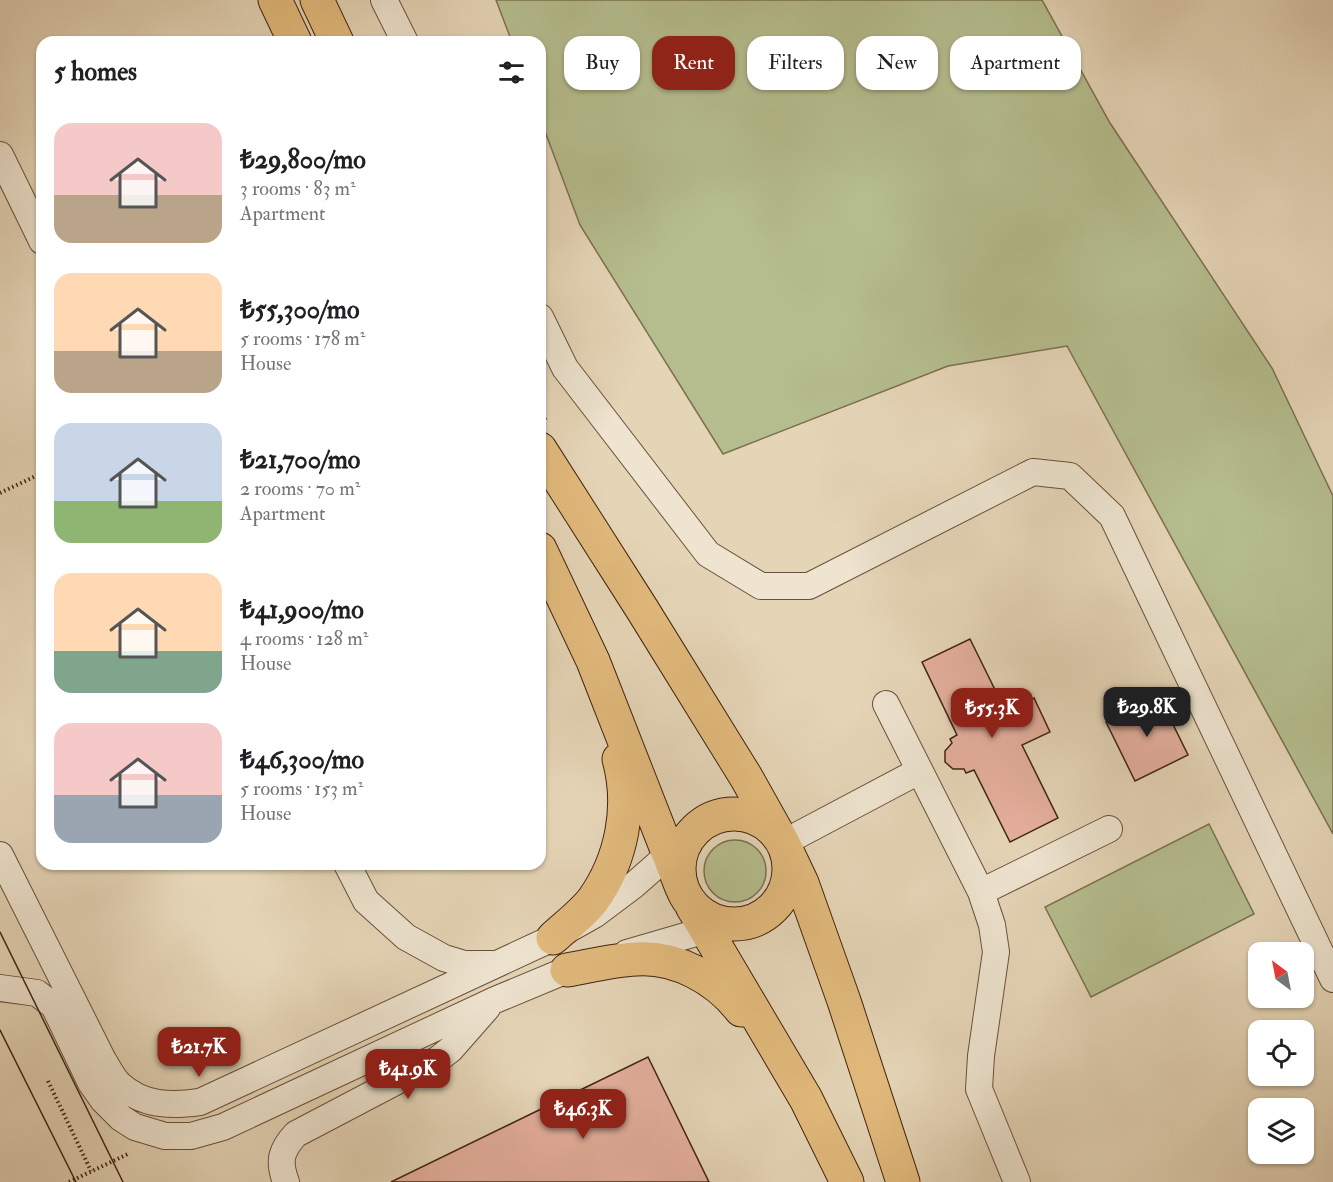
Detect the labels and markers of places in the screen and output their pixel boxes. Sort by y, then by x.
pin: ₺29.8K [1098,687,1196,738]
pin: ₺55.3K [943,688,1041,739]
pin: ₺21.7K [150,1027,248,1078]
pin: ₺41.9K [359,1049,457,1100]
pin: ₺46.3K [534,1089,632,1140]

